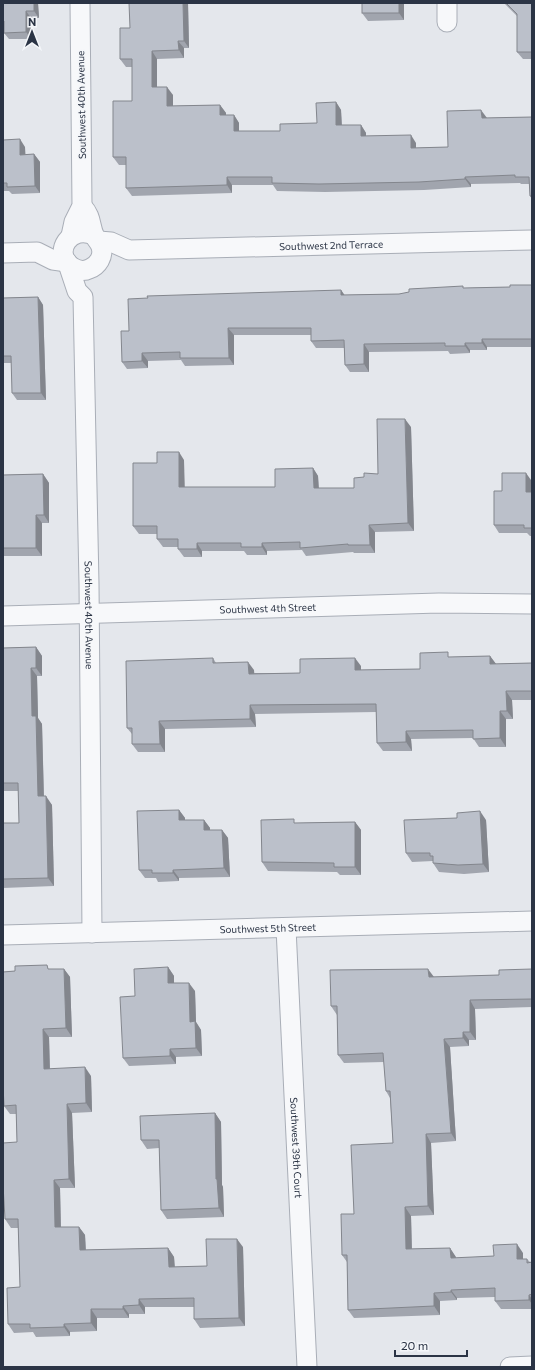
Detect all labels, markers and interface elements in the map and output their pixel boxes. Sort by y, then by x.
north arrow [12,12,52,52]
text: N [28,15,36,28]
street label: Southwest 40th Avenue [74,51,88,159]
street label: Southwest 2nd Terrace [279,238,383,252]
street label: Southwest 40th Avenue [83,561,96,669]
street label: Southwest 4th Street [219,601,317,616]
street label: Southwest 5th Street [219,921,316,935]
street label: Southwest 39th Court [288,1097,305,1198]
scale bar [395,1332,467,1358]
text: 20 m [401,1338,428,1352]

